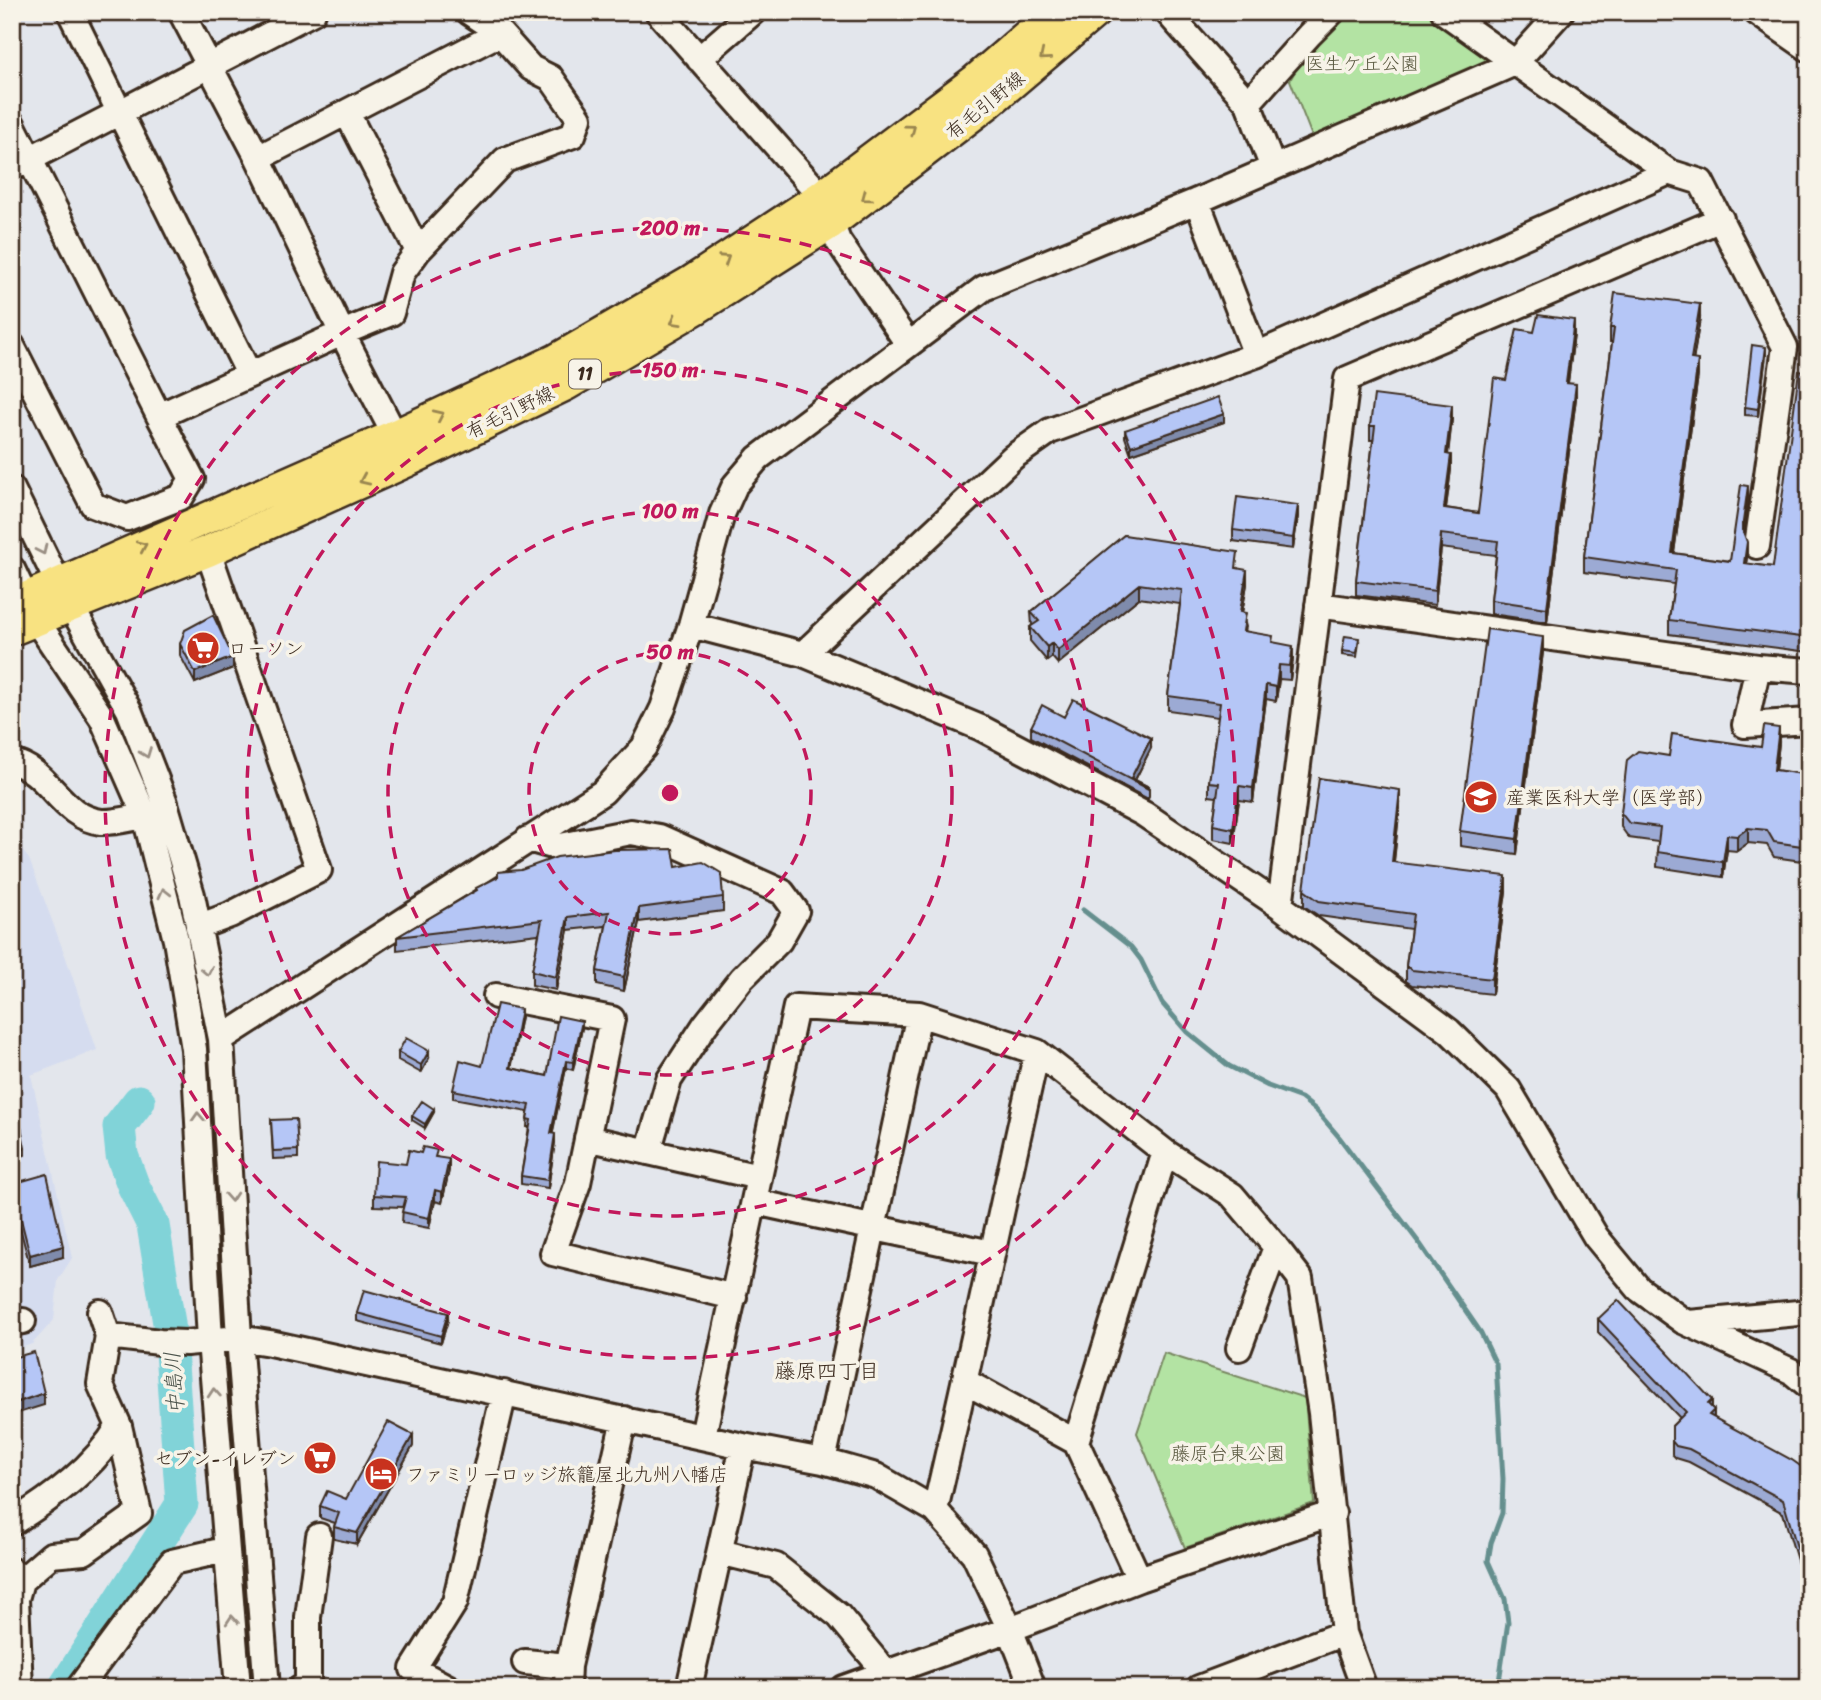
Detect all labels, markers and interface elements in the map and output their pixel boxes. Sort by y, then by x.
park label: 医生ケ丘公園 [1305,47,1419,80]
one-way arrow [1039,48,1052,61]
street label: 有毛引野線 [938,62,1032,148]
one-way arrow [903,124,916,137]
one-way arrow [861,189,873,202]
text: 200 m [639,209,701,247]
one-way arrow [717,255,730,268]
one-way arrow [670,313,683,326]
text: 150 m [642,351,699,389]
road number: 11 [569,360,601,388]
street label: 有毛引野線 [460,376,560,448]
one-way arrow [432,409,444,423]
one-way arrow [358,472,371,486]
text: 100 m [641,492,699,530]
one-way arrow [135,541,147,555]
one-way arrow [34,543,48,555]
supermarket icon: ローソン [184,629,222,667]
place label: ローソン [228,632,304,665]
text: 50 m [646,633,695,671]
one-way arrow [137,746,151,758]
school or university icon: 産業医科大学（医学部） [1462,778,1500,816]
centre of rings [658,781,682,805]
place label: 産業医科大学（医学部） [1506,781,1715,814]
one-way arrow [158,887,172,899]
one-way arrow [199,965,214,977]
one-way arrow [191,1111,206,1122]
one-way arrow [223,1192,238,1203]
water label: 中島川 [153,1350,195,1416]
district label: 藤原四丁目 [775,1352,880,1390]
one-way arrow [207,1387,222,1398]
park label: 藤原台東公園 [1171,1437,1285,1470]
supermarket icon: セブン-イレブン [301,1439,339,1477]
place label: セブン-イレブン [154,1442,296,1475]
hotel icon: ファミリーロッジ旅籠屋北九州八幡店 [362,1455,400,1493]
place label: ファミリーロッジ旅籠屋北九州八幡店 [406,1458,728,1491]
one-way arrow [224,1614,239,1626]

